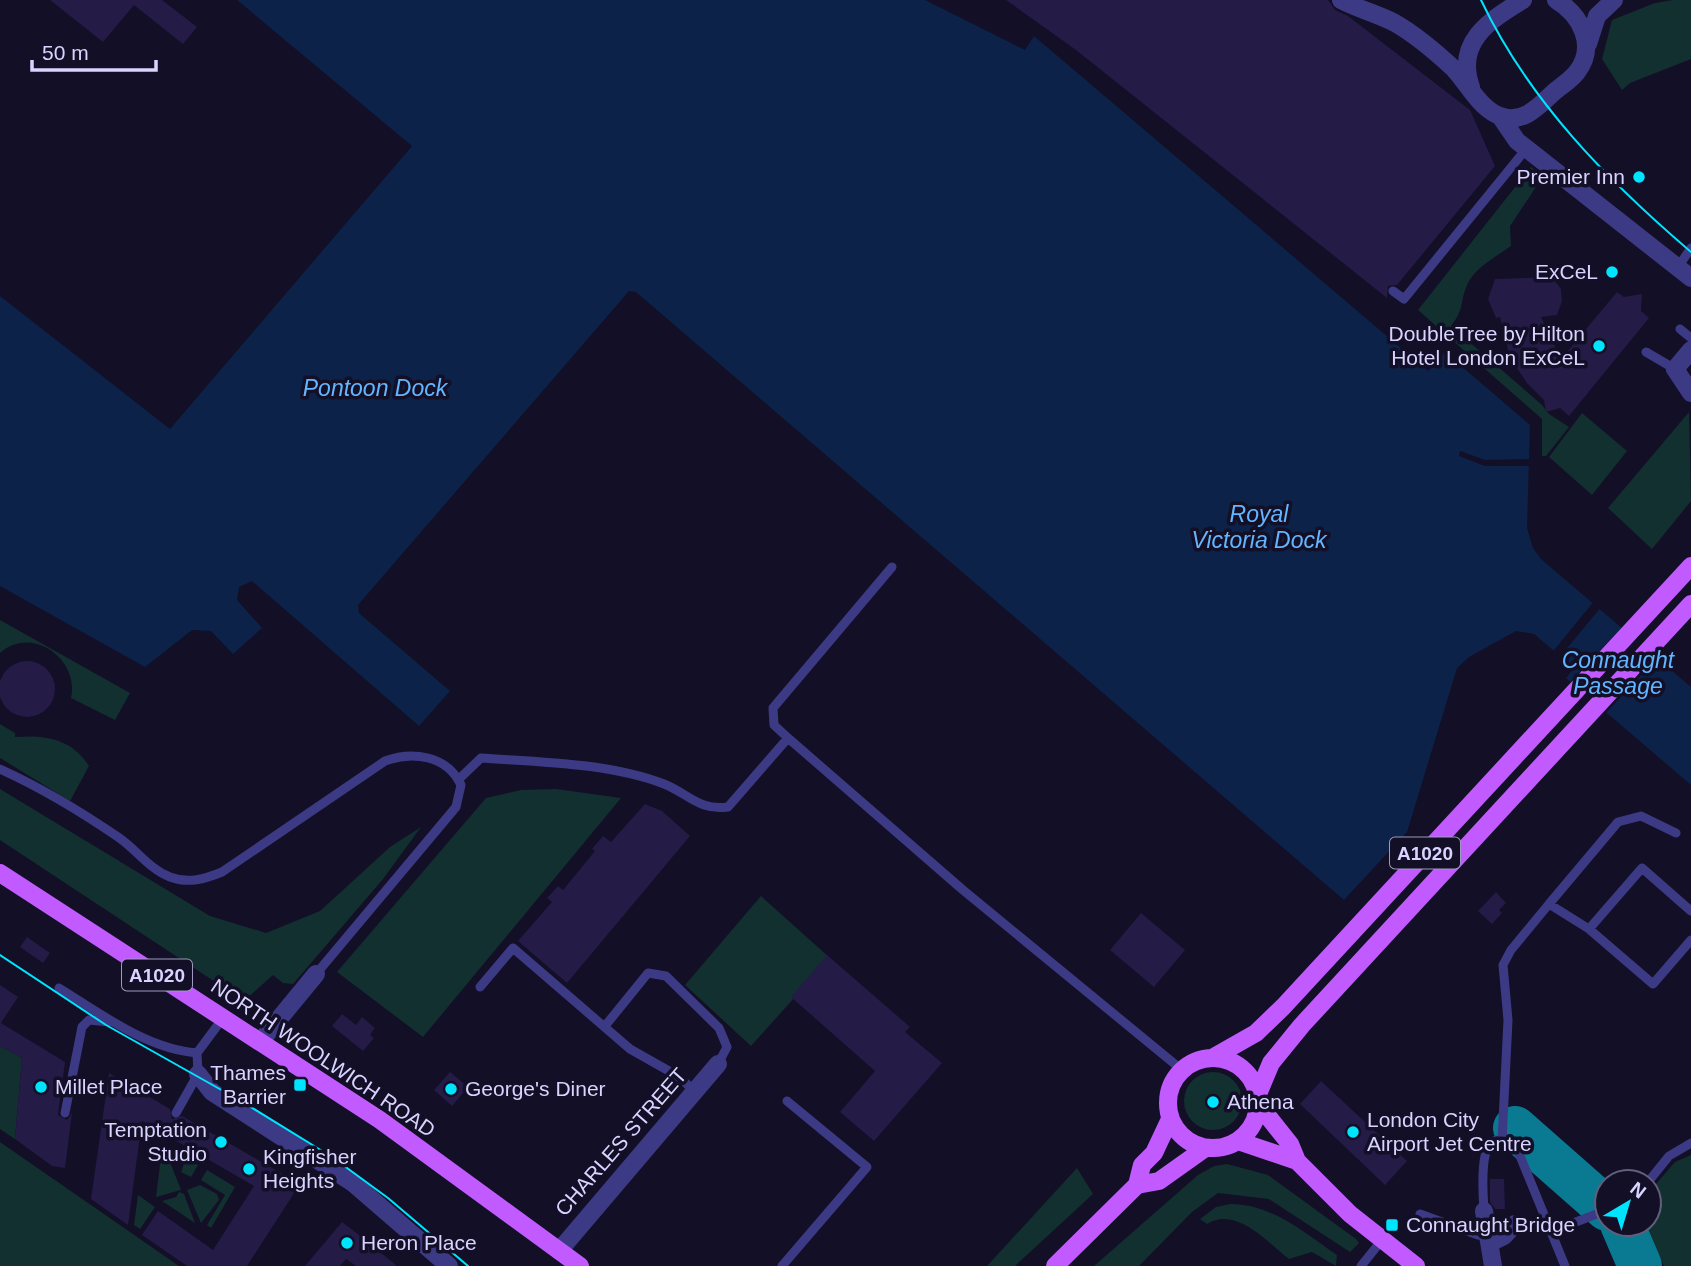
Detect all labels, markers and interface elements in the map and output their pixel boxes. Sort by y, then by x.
scale bar [32,28,156,72]
text: 50 m [42,41,89,64]
place label: Premier Inn [1516,165,1625,188]
marker: Premier Inn [1631,169,1647,185]
place label: ExCeL [1535,260,1598,283]
marker: ExCeL [1604,264,1620,280]
place label: DoubleTree by Hilton Hotel London ExCeL [1389,322,1585,369]
marker: DoubleTree by Hilton Hotel London ExCeL [1591,338,1607,354]
water label: Pontoon Dock [303,375,449,401]
water label: Royal Victoria Dock [1191,501,1328,553]
water label: Connaught Passage [1562,647,1676,699]
road number: A1020 [1390,838,1460,868]
road number: A1020 [122,959,192,990]
street label: NORTH WOOLWICH ROAD [207,974,440,1141]
place label: Thames Barrier [210,1061,286,1108]
street label: CHARLES STREET [550,1063,691,1220]
place label: Millet Place [55,1075,162,1098]
marker: Thames Barrier [292,1077,308,1093]
place label: George's Diner [465,1077,606,1100]
marker: Millet Place [33,1079,49,1095]
marker: George's Diner [443,1081,459,1097]
place label: Athena [1227,1090,1294,1113]
marker: Athena [1205,1094,1221,1110]
place label: London City Airport Jet Centre [1367,1108,1532,1155]
place label: Temptation Studio [104,1118,207,1165]
marker: London City Airport Jet Centre [1345,1124,1361,1140]
marker: Temptation Studio [213,1134,229,1150]
place label: Kingfisher Heights [263,1145,356,1192]
marker: Kingfisher Heights [241,1161,257,1177]
north arrow [1593,1168,1663,1238]
text: N [1626,1177,1650,1202]
place label: Connaught Bridge [1406,1213,1575,1236]
marker: Connaught Bridge [1384,1217,1400,1233]
place label: Heron Place [361,1231,477,1254]
marker: Heron Place [339,1235,355,1251]

